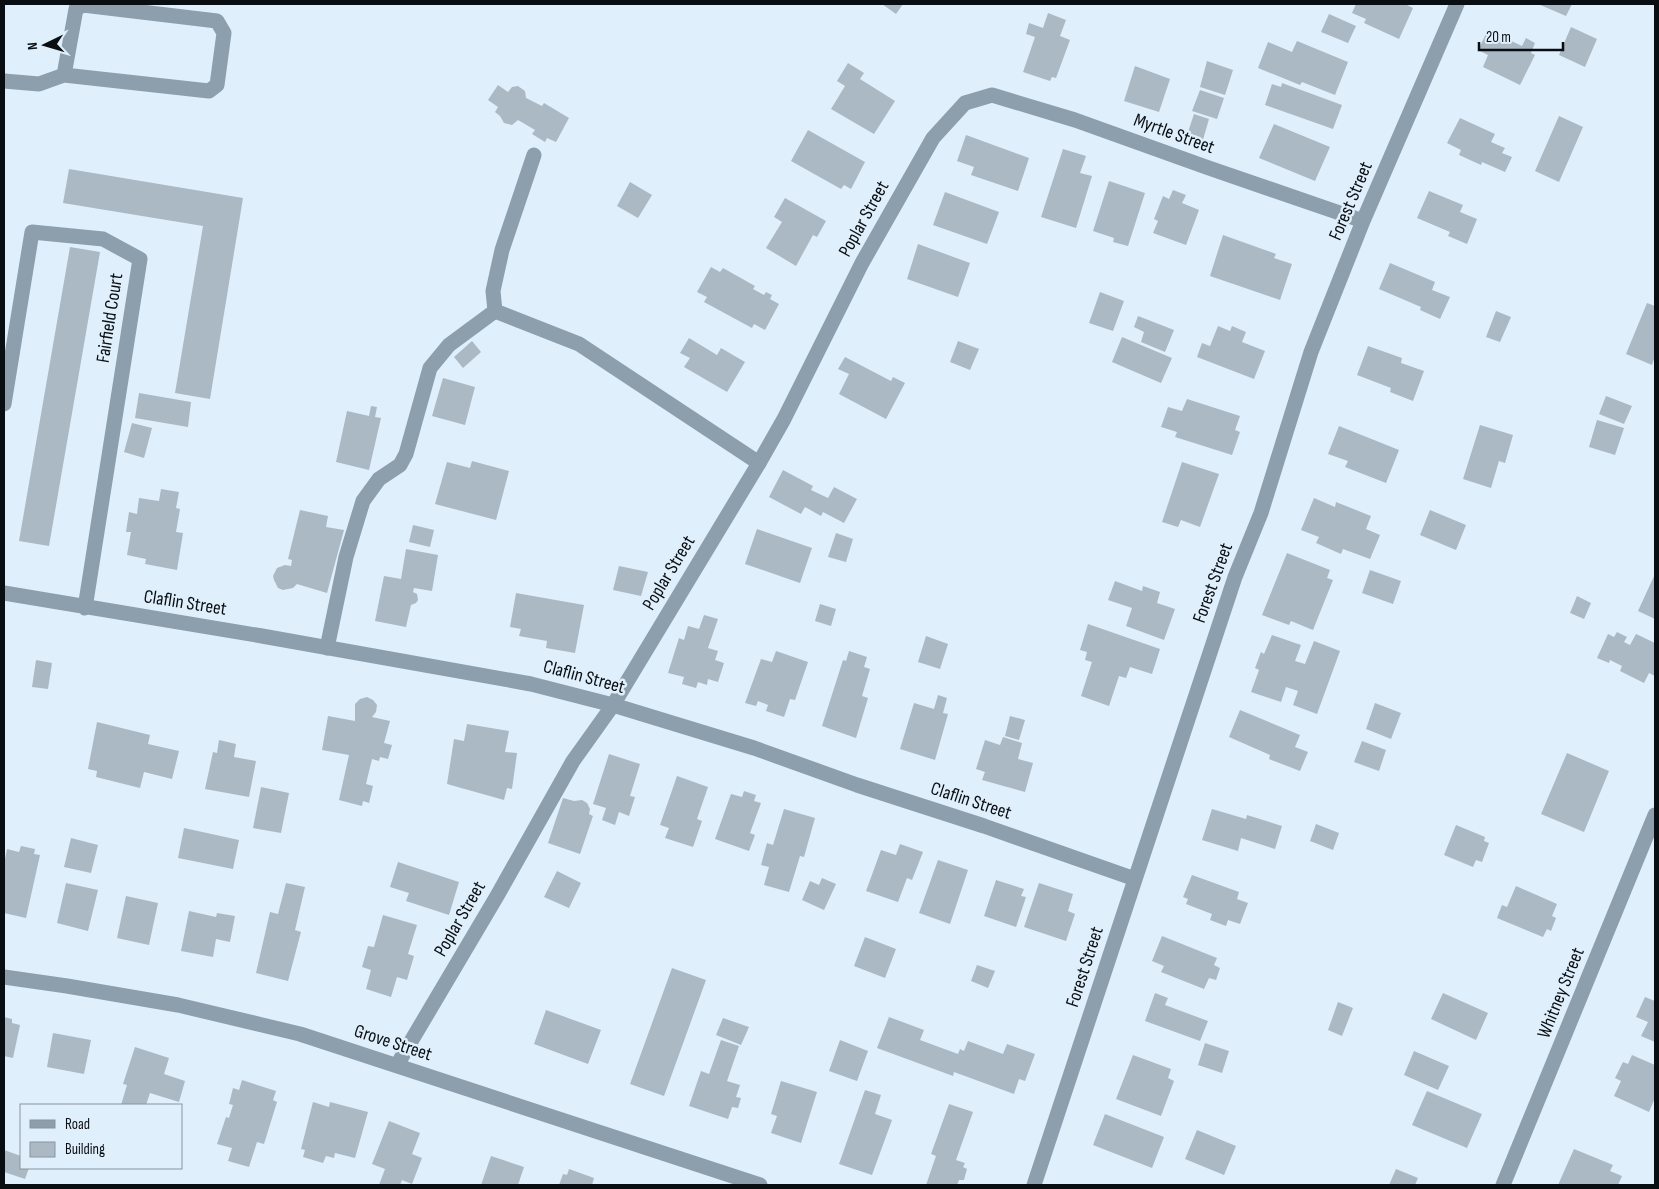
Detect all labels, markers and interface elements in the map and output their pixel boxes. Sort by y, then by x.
north arrow [20,20,70,70]
scale bar [1479,20,1563,52]
text: 20 m [1486,28,1511,47]
text: N [24,42,41,51]
street label: Myrtle Street [1130,109,1218,159]
street label: Forest Street [1324,158,1378,244]
street label: Poplar Street [834,177,894,261]
street label: Fairfield Court [92,271,128,364]
street label: Poplar Street [638,531,700,615]
street label: Forest Street [1188,540,1238,626]
street label: Claflin Street [142,585,228,621]
street label: Claflin Street [541,655,628,699]
street label: Claflin Street [928,777,1014,825]
street label: Poplar Street [429,877,491,961]
street label: Forest Street [1061,924,1109,1010]
street label: Whitney Street [1532,944,1590,1042]
street label: Grove Street [351,1020,435,1066]
legend [20,1104,182,1169]
text: Road [65,1115,90,1134]
text: Building [65,1140,105,1159]

